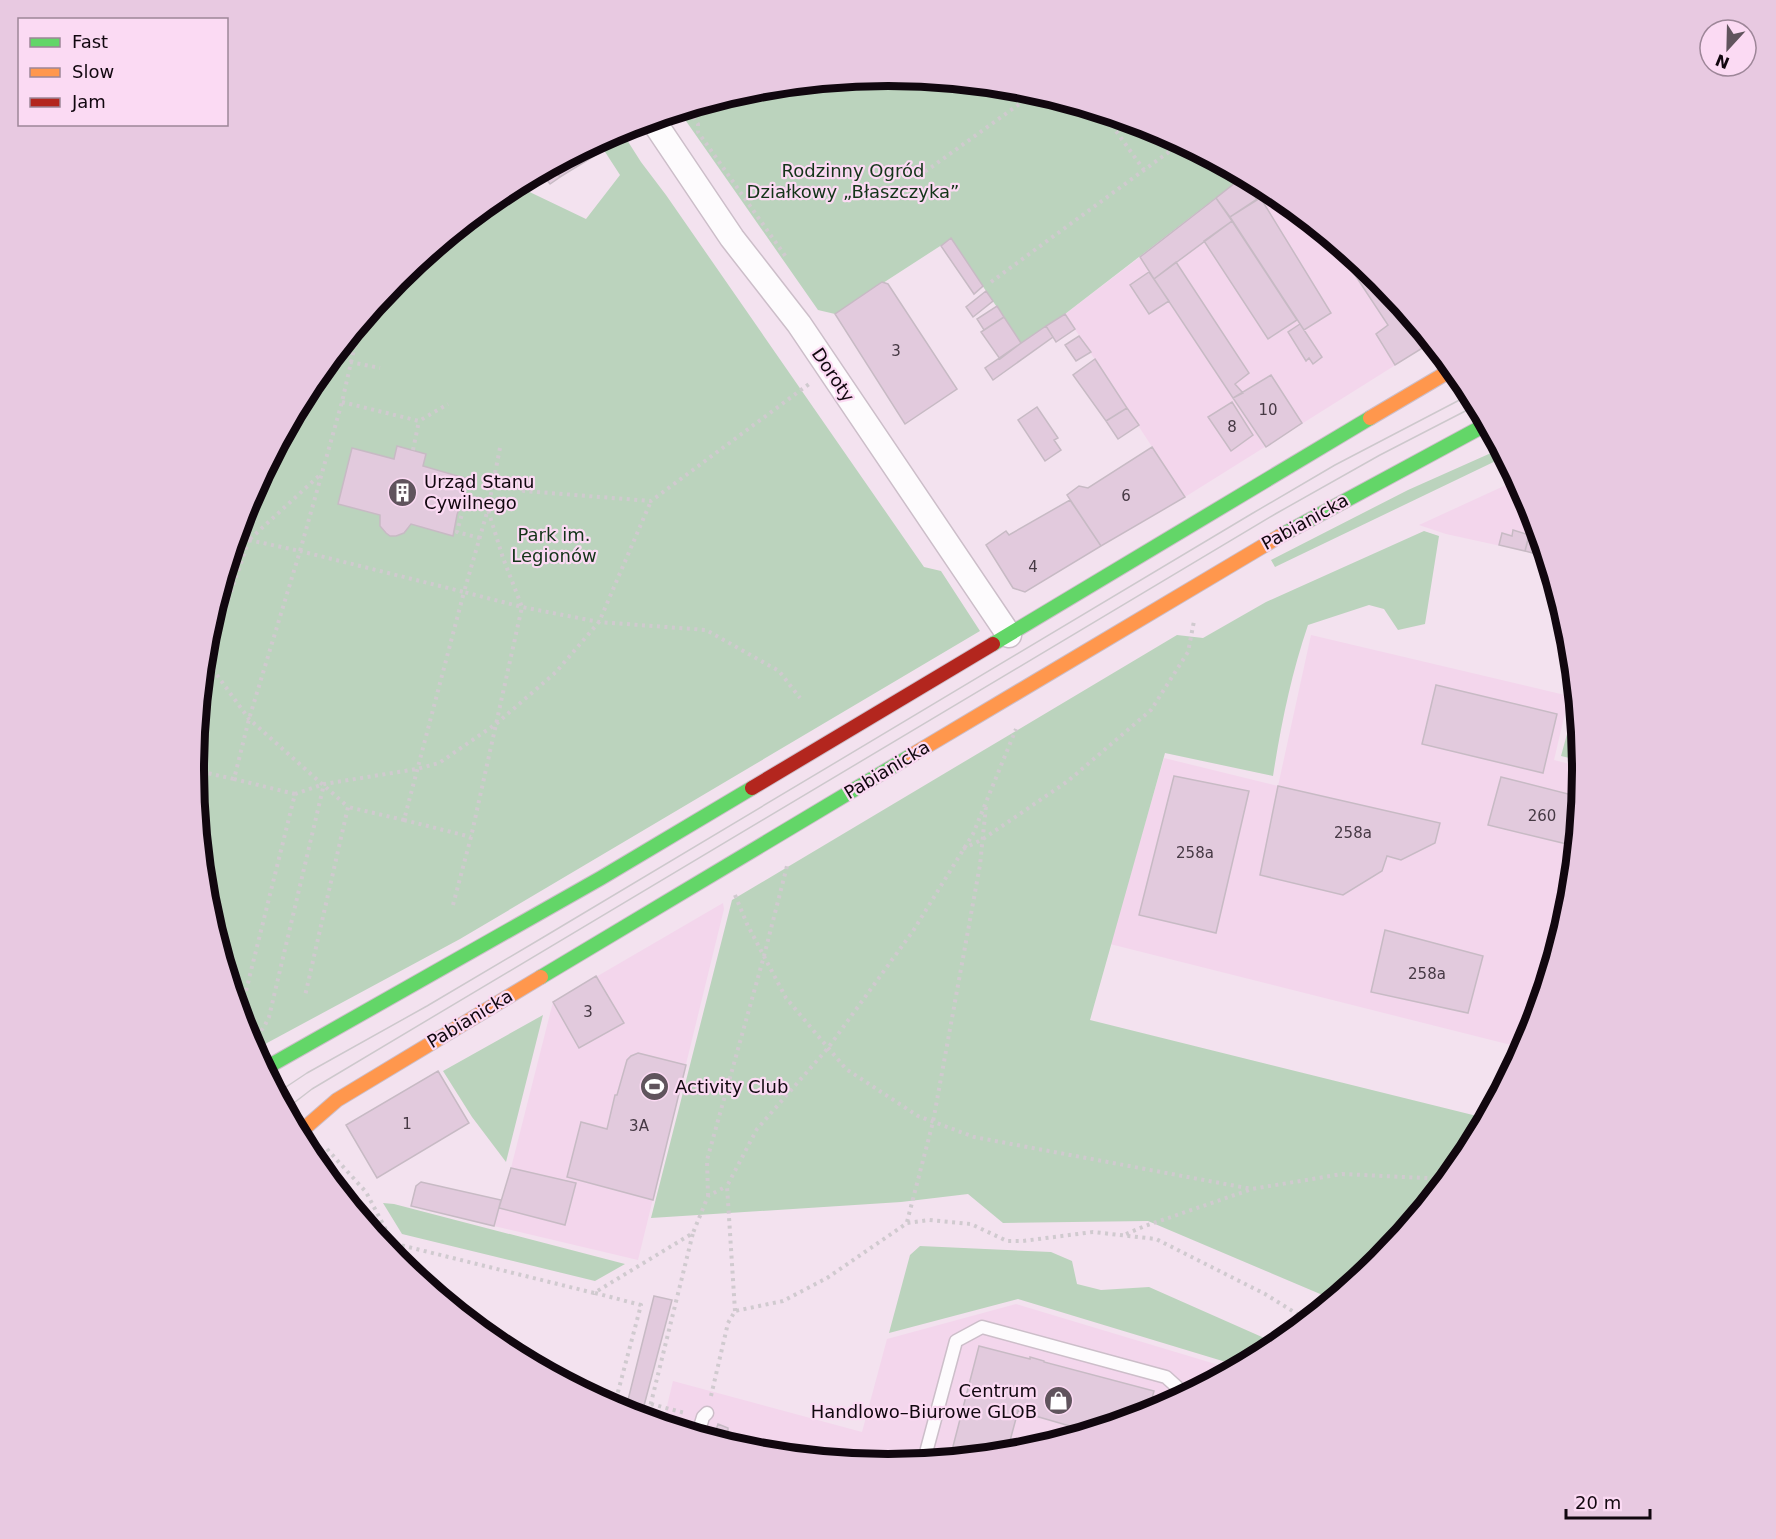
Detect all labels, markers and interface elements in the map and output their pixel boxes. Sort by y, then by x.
legend [18,18,228,126]
north arrow [1698,18,1758,78]
text: Fast [72,31,108,52]
text: N [1713,50,1732,73]
text: Slow [72,61,114,82]
text: Jam [71,91,106,112]
park label: Rodzinny Ogród Działkowy „Błaszczyka” [747,160,959,202]
house number: 3 [891,342,901,360]
street label: Doroty [808,344,859,406]
house number: 10 [1258,401,1278,419]
house number: 8 [1227,418,1237,436]
place label: Urząd Stanu Cywilnego [424,471,535,513]
building icon: Urząd Stanu Cywilnego [387,476,419,508]
house number: 6 [1121,487,1131,505]
street label: Pabianicka [1258,489,1352,554]
park label: Park im. Legionów [511,524,597,566]
house number: 4 [1028,558,1038,576]
street label: Pabianicka [840,736,933,803]
house number: 260 [1528,807,1556,825]
house number: 258a [1334,824,1372,842]
house number: 258a [1176,844,1214,862]
house number: 258a [1408,965,1446,983]
street label: Pabianicka [423,985,516,1052]
house number: 3 [583,1003,593,1021]
sports icon: Activity Club [638,1071,670,1103]
place label: Activity Club [675,1076,788,1097]
house number: 1 [402,1115,412,1133]
house number: 3A [629,1117,650,1135]
place label: Centrum Handlowo–Biurowe GLOB [811,1380,1037,1422]
shop icon: Centrum Handlowo–Biurowe GLOB [1042,1385,1074,1417]
scale bar [1566,1482,1650,1520]
text: 20 m [1575,1492,1621,1513]

